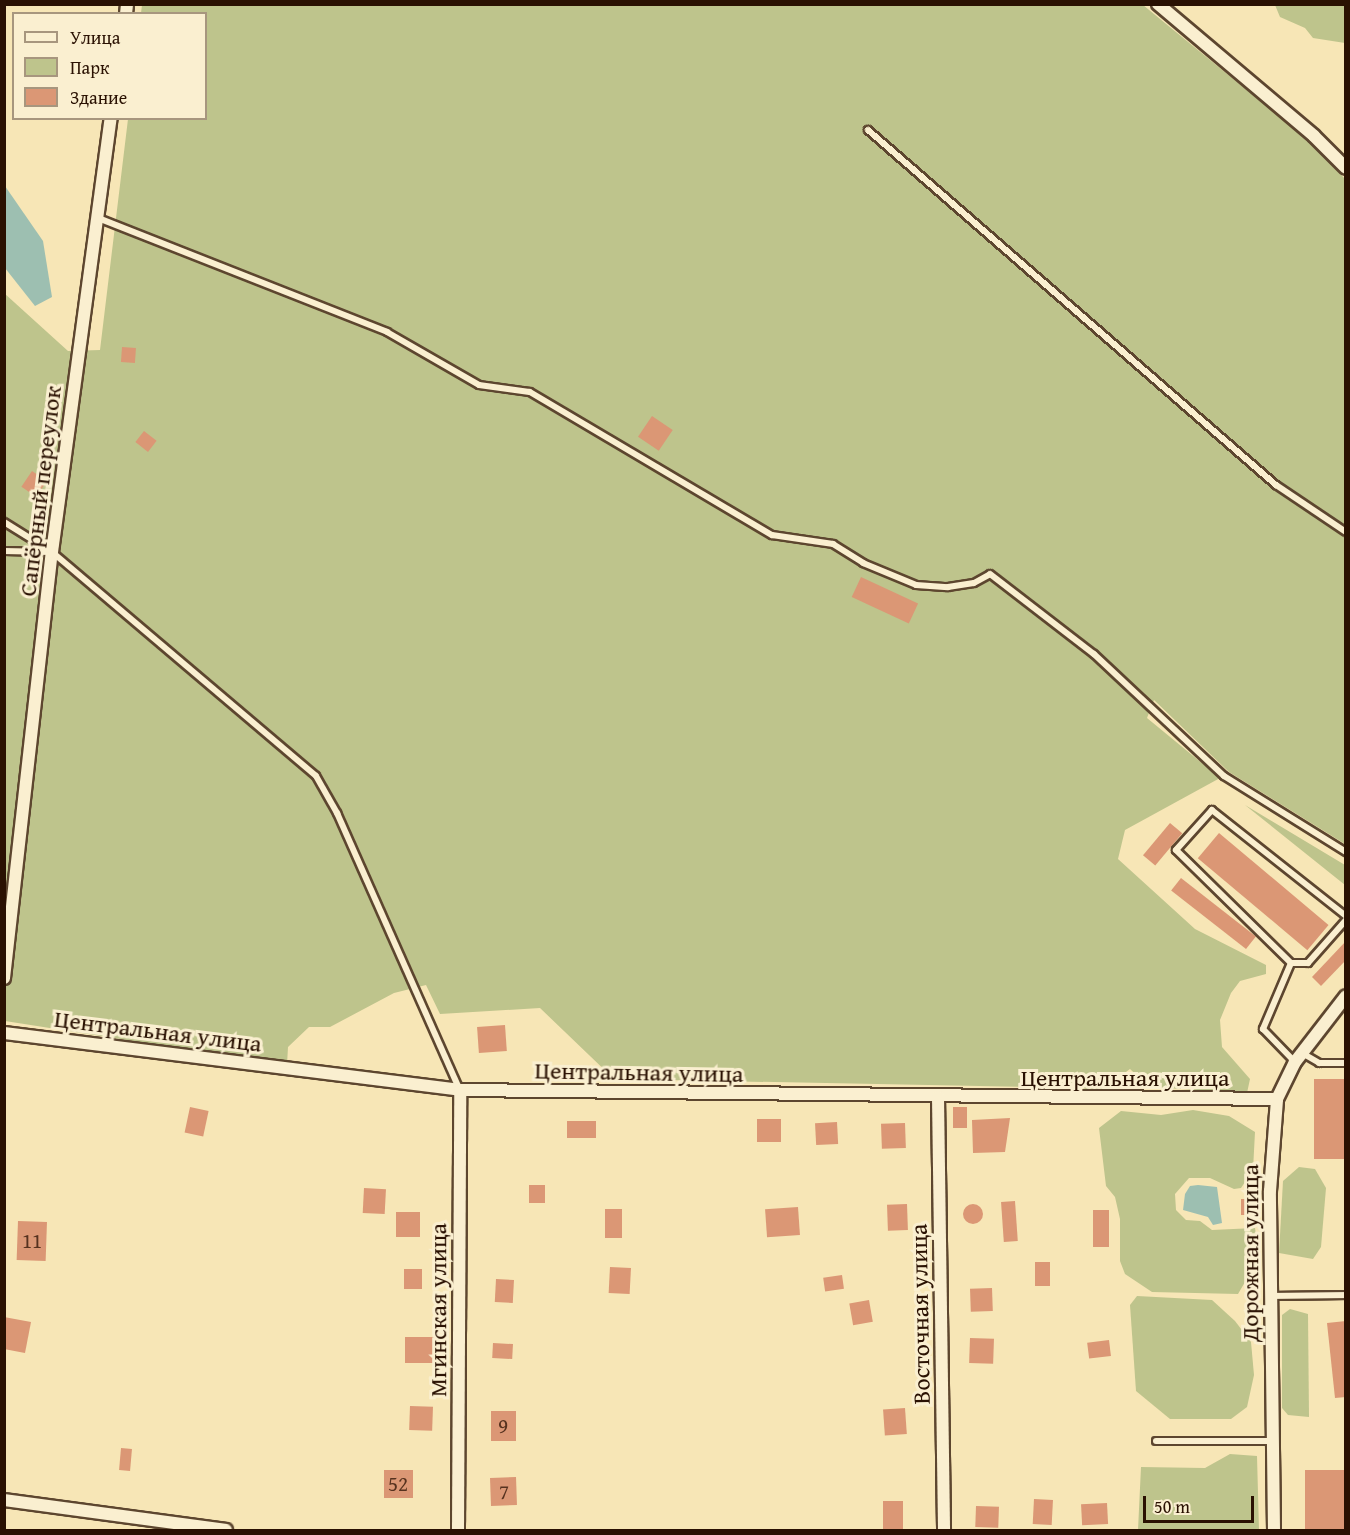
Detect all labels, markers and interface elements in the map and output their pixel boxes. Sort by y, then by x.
legend [12,12,207,120]
text: Улица [70,24,120,51]
text: Парк [70,54,109,81]
text: Здание [70,84,127,111]
street label: Сапёрный переулок [13,384,67,598]
street label: Центральная улица [53,1004,263,1058]
street label: Центральная улица [534,1056,744,1088]
street label: Центральная улица [1021,1064,1229,1092]
street label: Дорожная улица [1236,1164,1264,1342]
street label: Мгинская улица [424,1223,452,1397]
street label: Восточная улица [904,1223,936,1405]
house number: 11 [22,1228,42,1254]
house number: 9 [498,1413,508,1439]
house number: 52 [388,1471,408,1497]
house number: 7 [499,1479,509,1505]
scale bar [1146,1484,1257,1522]
text: 50 m [1154,1493,1190,1520]

